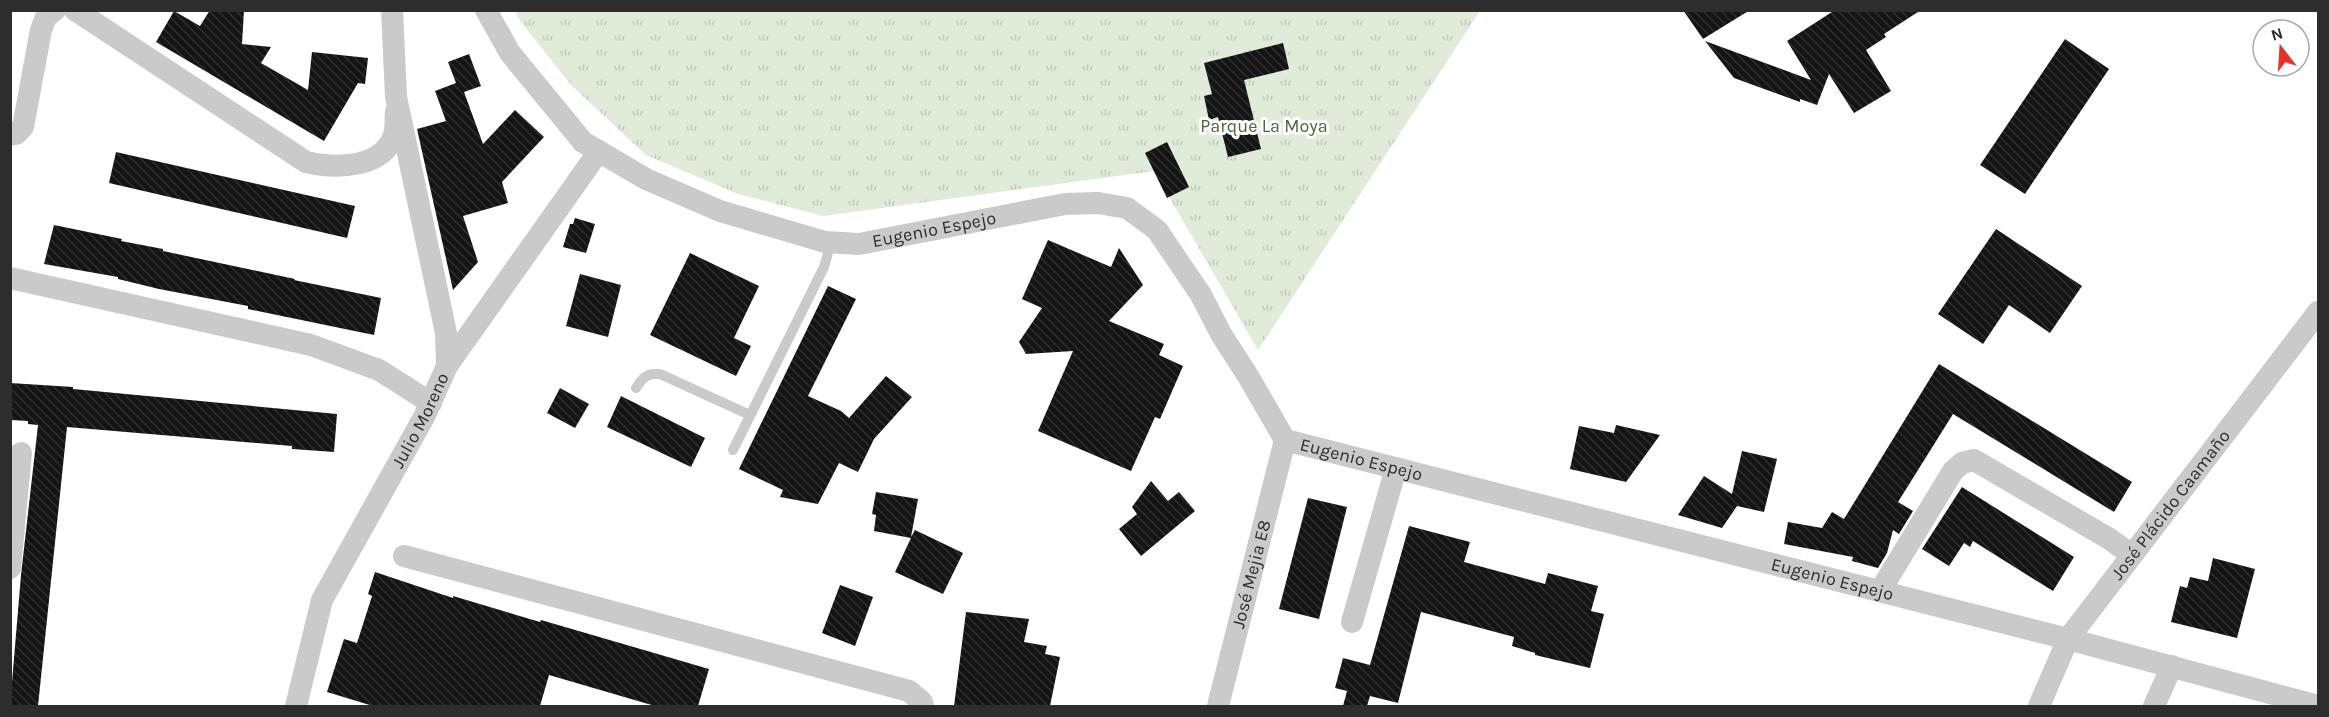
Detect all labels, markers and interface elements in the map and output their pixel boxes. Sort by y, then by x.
north arrow [2251,18,2311,78]
text: N [2268,23,2285,45]
park label: Parque La Moya [1200,115,1328,137]
street label: Eugenio Espejo [870,207,998,252]
street label: Julio Moreno [387,369,454,472]
street label: José Plácido Caamaño [2106,425,2235,584]
street label: Eugenio Espejo [1298,433,1425,486]
street label: José Mejia E8 [1227,518,1275,631]
street label: Eugenio Espejo [1769,553,1896,605]

